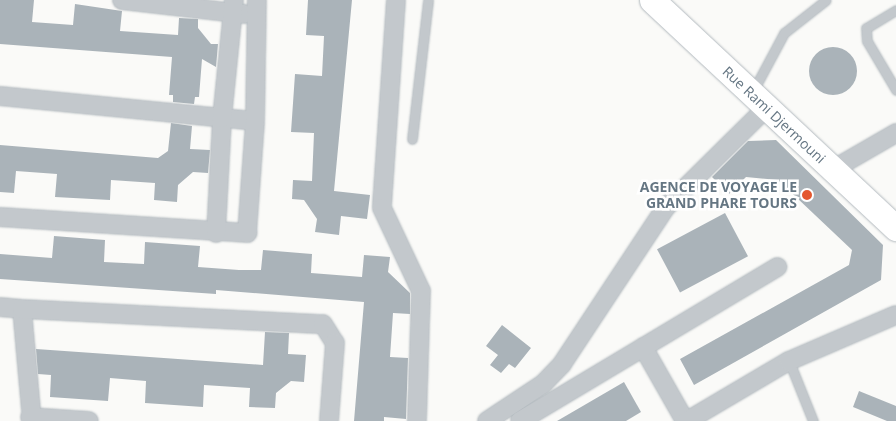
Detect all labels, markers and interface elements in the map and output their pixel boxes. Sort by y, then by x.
street label: Rue Rami Djermouni [719,63,829,167]
place label: AGENCE DE VOYAGE LE GRAND PHARE TOURS [640,179,797,212]
marker: AGENCE DE VOYAGE LE GRAND PHARE TOURS [801,189,813,201]

